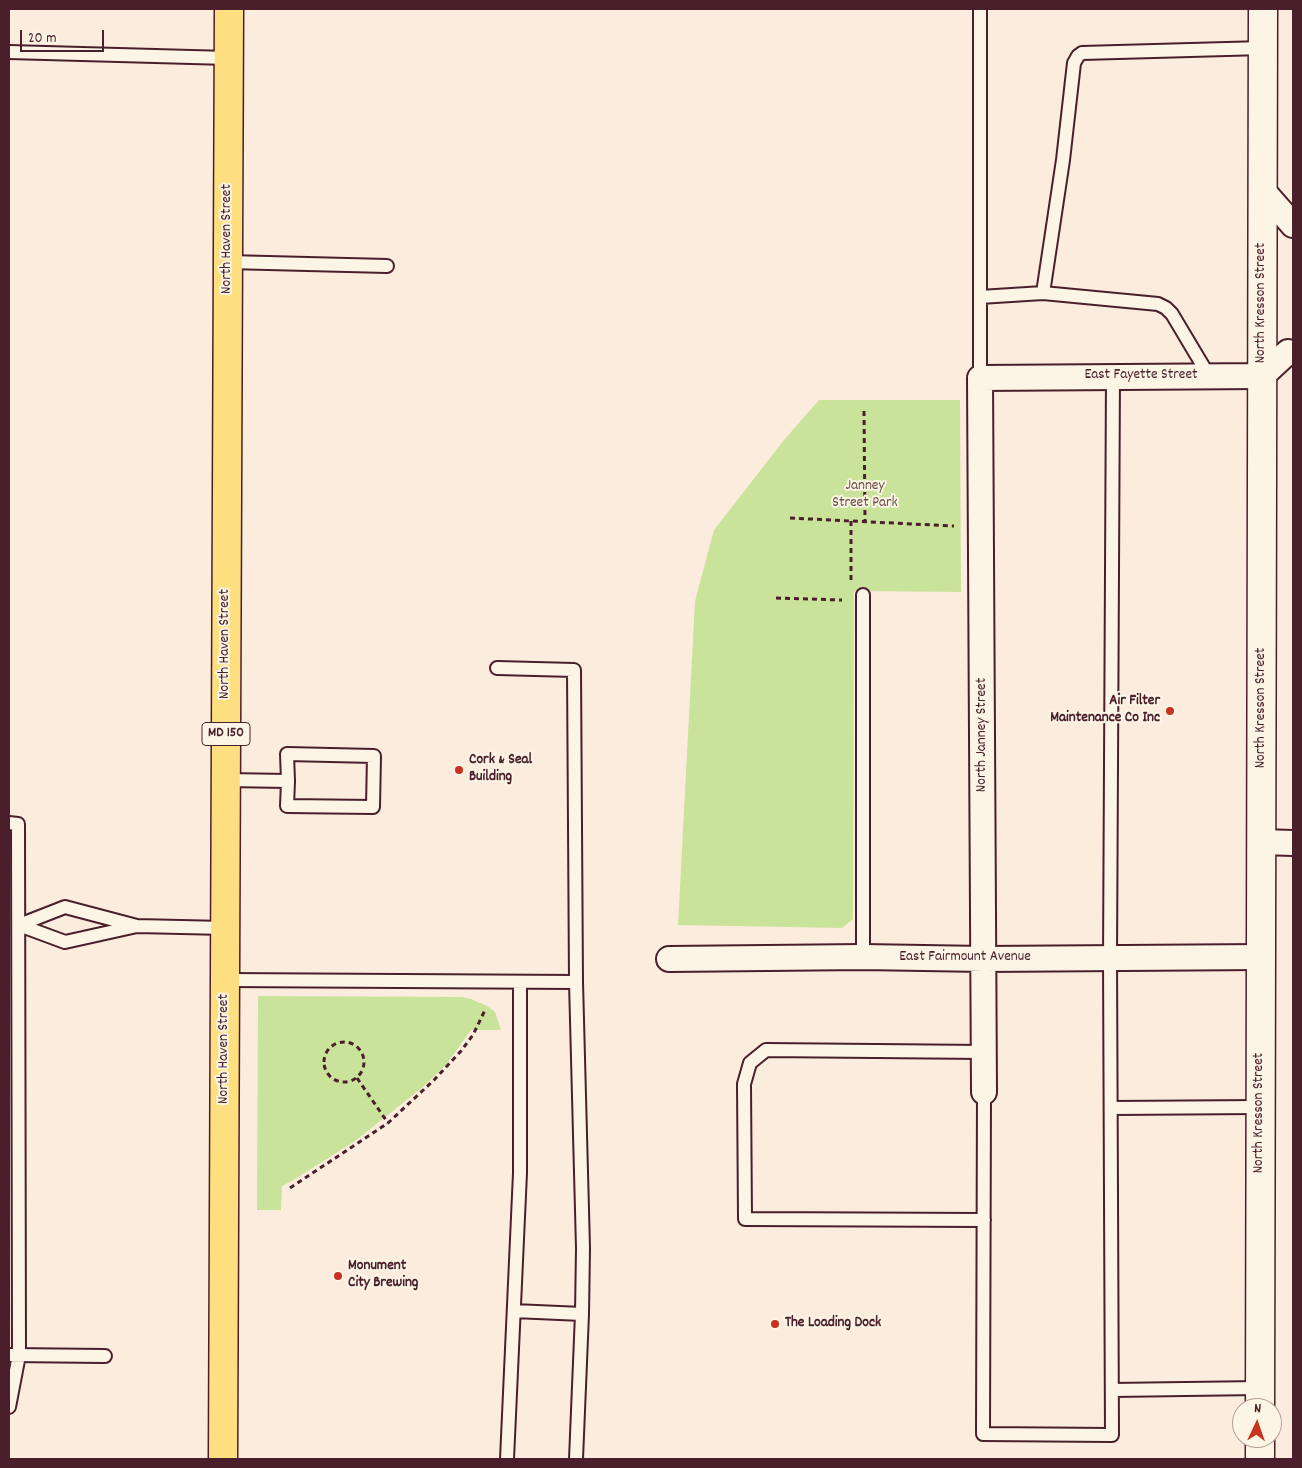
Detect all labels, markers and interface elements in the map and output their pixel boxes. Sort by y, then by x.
scale bar [22,20,106,52]
text: 20 m [28,28,56,50]
street label: North Haven Street [219,184,237,294]
street label: North Kresson Street [1253,243,1271,363]
street label: East Fayette Street [1084,367,1198,385]
park label: Janney Street Park [832,478,898,513]
street label: North Haven Street [217,589,235,699]
street label: North Kresson Street [1253,648,1271,768]
street label: North Janney Street [974,678,992,792]
place label: Air Filter Maintenance Co Inc [1050,693,1160,728]
marker: Air Filter Maintenance Co Inc [1164,705,1176,717]
road number: MD 150 [202,722,250,746]
place label: Cork & Seal Building [469,752,532,787]
marker: Cork & Seal Building [453,764,465,776]
street label: East Fairmount Avenue [899,949,1031,967]
street label: North Haven Street [216,994,234,1104]
street label: North Kresson Street [1251,1053,1269,1173]
place label: Monument City Brewing [348,1258,418,1293]
marker: Monument City Brewing [332,1270,344,1282]
place label: The Loading Dock [785,1315,881,1333]
marker: The Loading Dock [769,1318,781,1330]
north arrow [1232,1398,1282,1448]
text: N [1254,1399,1262,1419]

